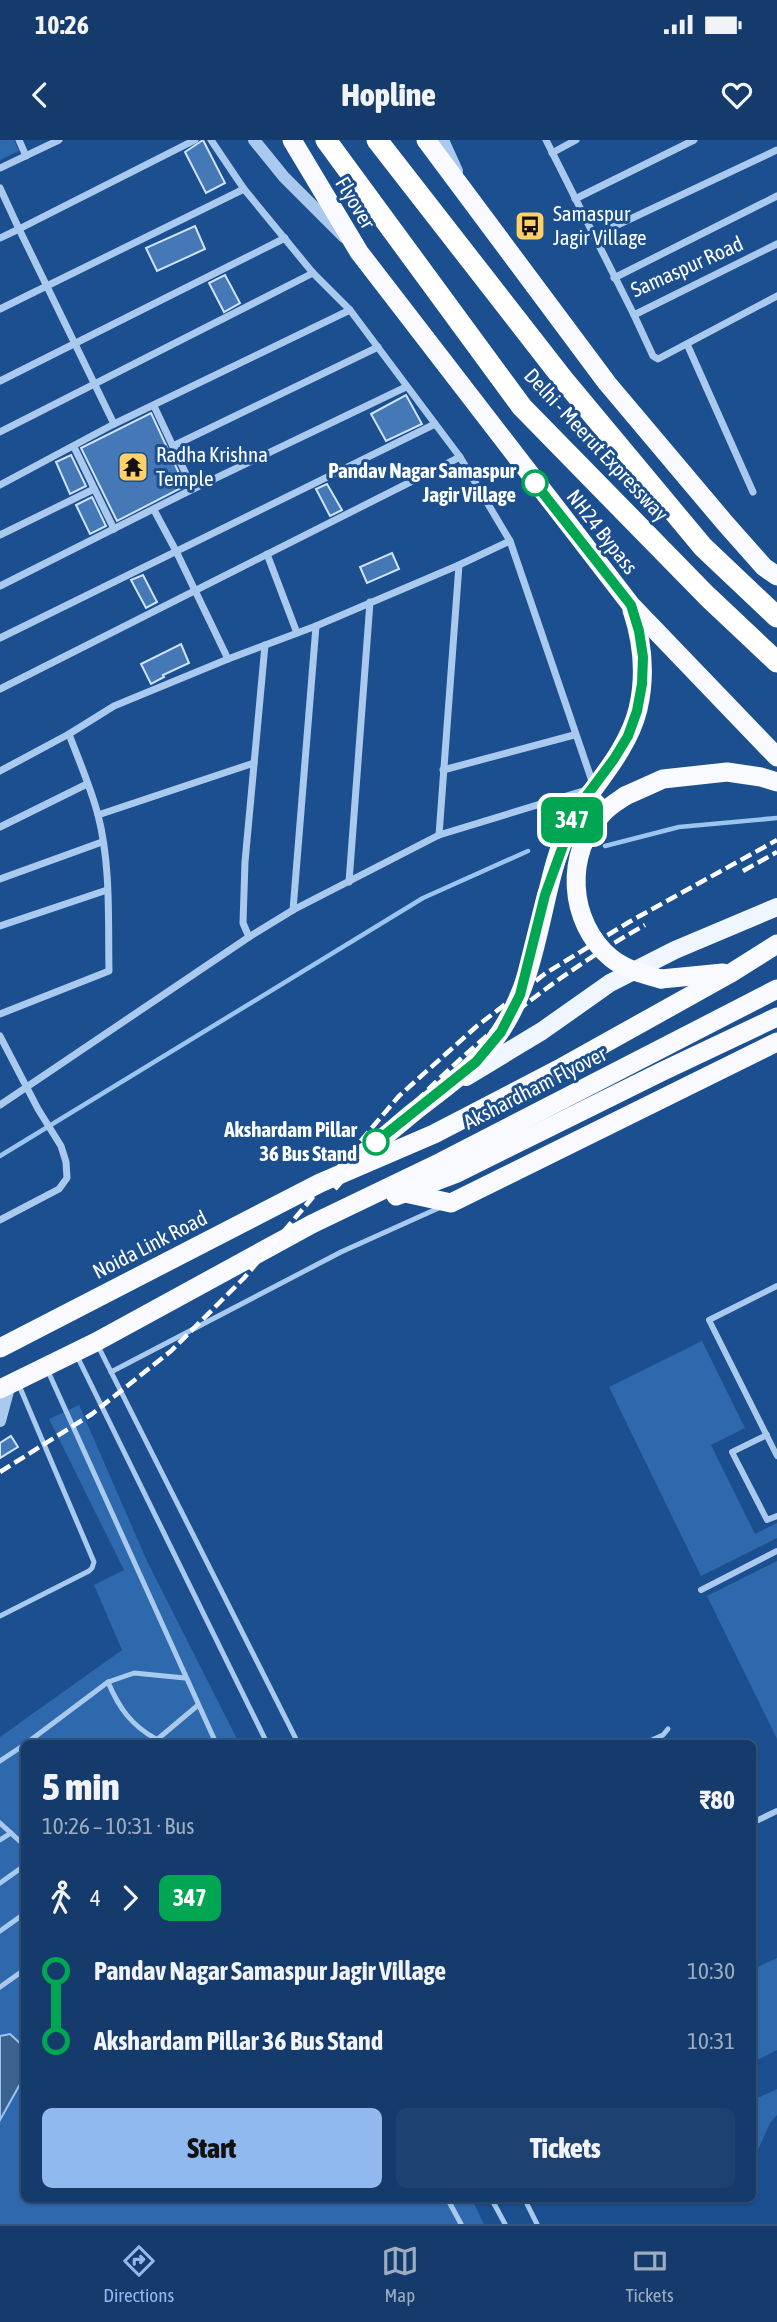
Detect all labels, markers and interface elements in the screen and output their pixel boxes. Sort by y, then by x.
text: 10:26 [35,10,89,40]
icon: back [21,76,59,114]
text: Hopline [341,76,436,113]
icon: heart [718,76,756,114]
street label: Flyover [331,172,381,233]
place label: Samaspur Jagir Village [553,201,647,249]
bus stop icon: Samaspur Jagir Village [513,209,547,243]
street label: Samaspur Road [627,231,746,301]
street label: Delhi - Meerut Expressway [520,363,674,526]
place label: Radha Krishna Temple [156,442,268,490]
temple icon: Radha Krishna Temple [116,450,150,484]
place label: Pandav Nagar Samaspur Jagir Village [328,458,517,506]
marker: Pandav Nagar Samaspur Jagir Village [522,470,548,496]
street label: NH24 Bypass [562,484,643,578]
line badge: 347 [532,797,612,843]
text: 347 [555,806,589,833]
street label: Akshardham Flyover [459,1040,611,1133]
place label: Akshardam Pillar 36 Bus Stand [223,1117,358,1165]
marker: Akshardam Pillar 36 Bus Stand [363,1129,389,1155]
street label: Noida Link Road [88,1205,211,1283]
text: 5 min [42,1765,120,1808]
text: ₹80 [699,1785,735,1815]
text: 10:26 – 10:31 · Bus [42,1813,194,1839]
icon: walk [42,1879,80,1917]
icon: forward [111,1879,149,1917]
text: 347 [173,1884,207,1911]
text: 4 [90,1885,101,1911]
text: Pandav Nagar Samaspur Jagir Village [94,1956,446,1986]
text: 10:30 [687,1958,735,1984]
text: Akshardam Pillar 36 Bus Stand [94,2026,383,2056]
text: 10:31 [687,2028,735,2054]
button: Start [42,2108,382,2188]
button: Tickets [396,2108,735,2188]
tab: Directions [103,2242,174,2306]
tab: Map [381,2242,419,2306]
tab: Tickets [626,2242,674,2306]

